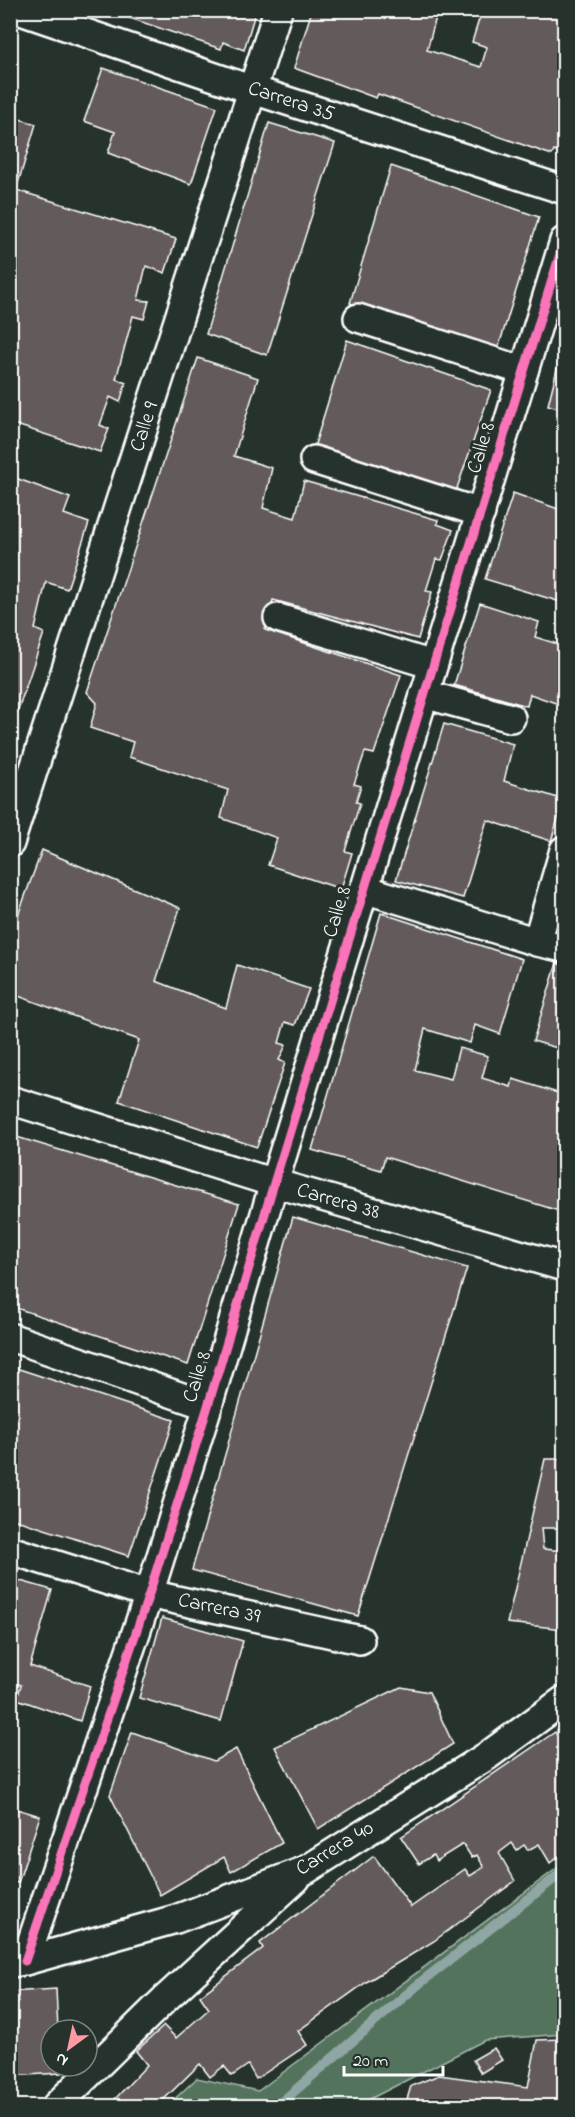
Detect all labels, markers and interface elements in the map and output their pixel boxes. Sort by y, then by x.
street label: Carrera 35 [244,74,338,130]
street label: Calle 9 [123,398,167,456]
street label: Calle 8 [460,418,504,477]
street label: Calle 8 [316,882,360,941]
street label: Carrera 38 [293,1176,383,1228]
street label: Calle 8 [176,1347,220,1406]
street label: Carrera 39 [175,1586,264,1632]
street label: Carrera 40 [290,1814,380,1884]
north arrow [39,2018,99,2078]
scale bar [344,2039,443,2077]
text: N [51,2046,73,2072]
text: 20 m [353,2049,388,2075]

